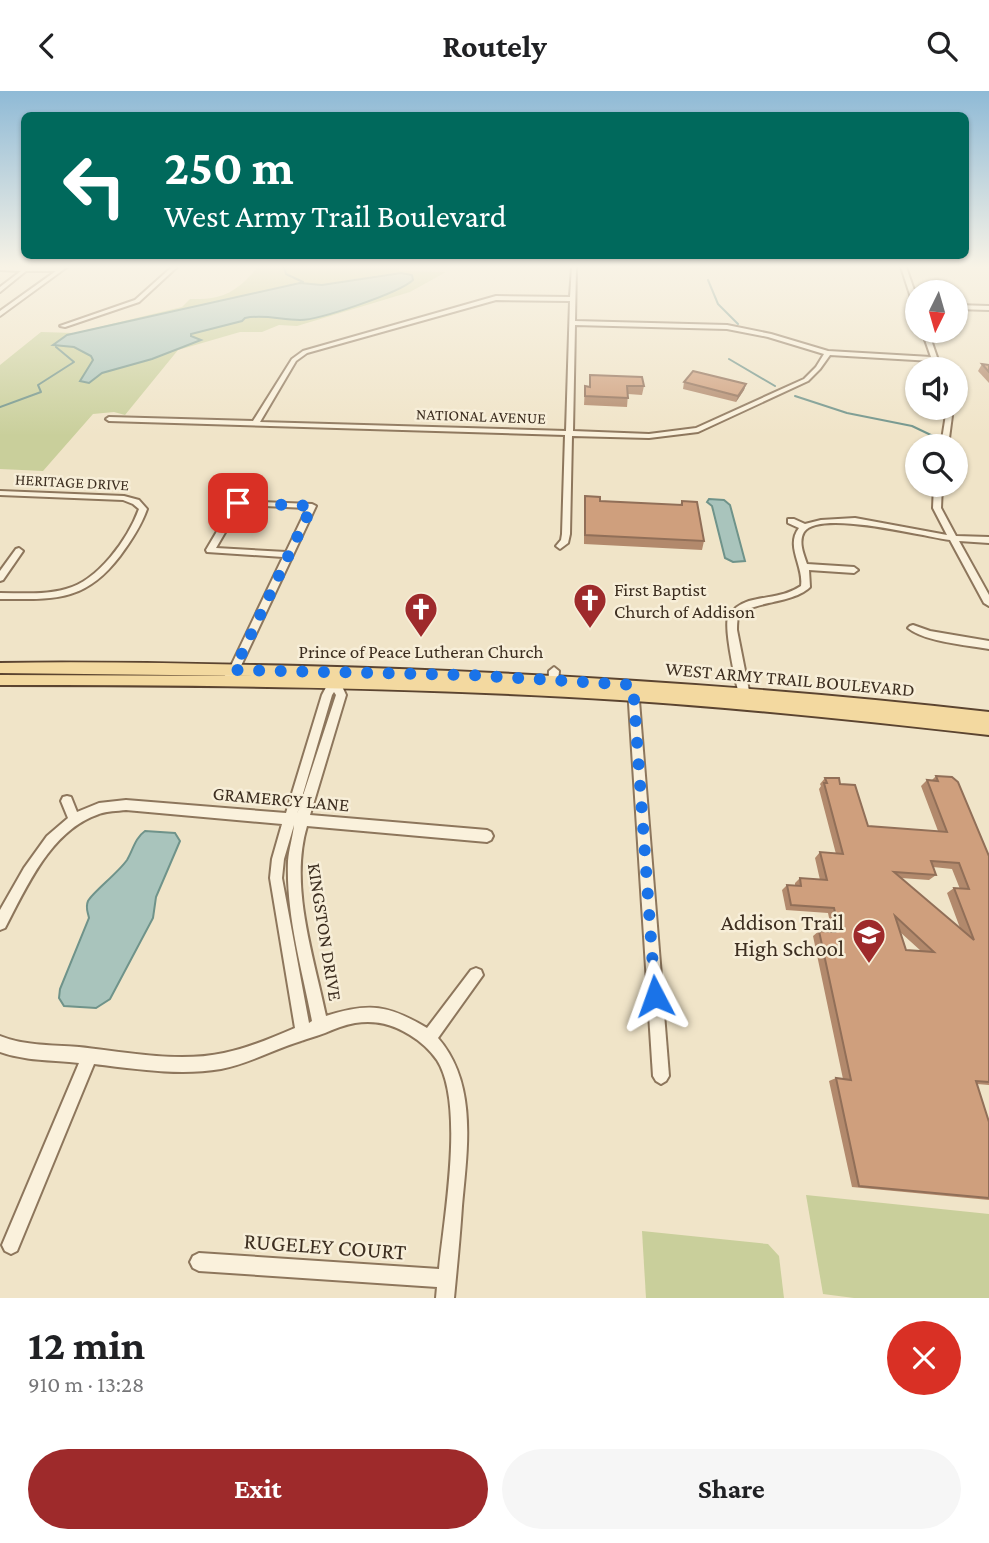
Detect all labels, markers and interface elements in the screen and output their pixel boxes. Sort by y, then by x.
icon: back [28,27,66,65]
icon: search [923,27,961,65]
text: Routely [442,28,547,64]
icon: left [49,140,140,231]
text: 250 m [164,140,294,195]
text: West Army Trail Boulevard [164,198,507,234]
north arrow [905,280,968,343]
map controls [905,280,968,497]
button: sound [905,357,968,420]
street label: NATIONAL AVENUE [416,405,547,427]
button: search [905,434,968,497]
street label: HERITAGE DRIVE [15,471,130,493]
pin [208,473,268,533]
icon: arrive [219,484,257,522]
place label: First Baptist Church of Addison [614,579,755,622]
church icon: First Baptist Church of Addison [571,581,609,630]
church icon: Prince of Peace Lutheran Church [402,590,440,639]
place label: Prince of Peace Lutheran Church [299,641,543,662]
street label: WEST ARMY TRAIL BOULEVARD [664,658,916,700]
street label: GRAMERCY LANE [212,783,350,815]
street label: KINGSTON DRIVE [304,862,346,1002]
place label: Addison Trail High School [721,909,844,961]
school or university icon: Addison Trail High School [850,916,888,965]
position arrow [618,959,692,1033]
street label: RUGELEY COURT [243,1227,408,1265]
text: 12 min [28,1321,145,1368]
button: close [887,1321,961,1395]
text: 910 m · 13:28 [28,1371,144,1397]
button: Exit [28,1449,488,1529]
button: Share [502,1449,961,1529]

